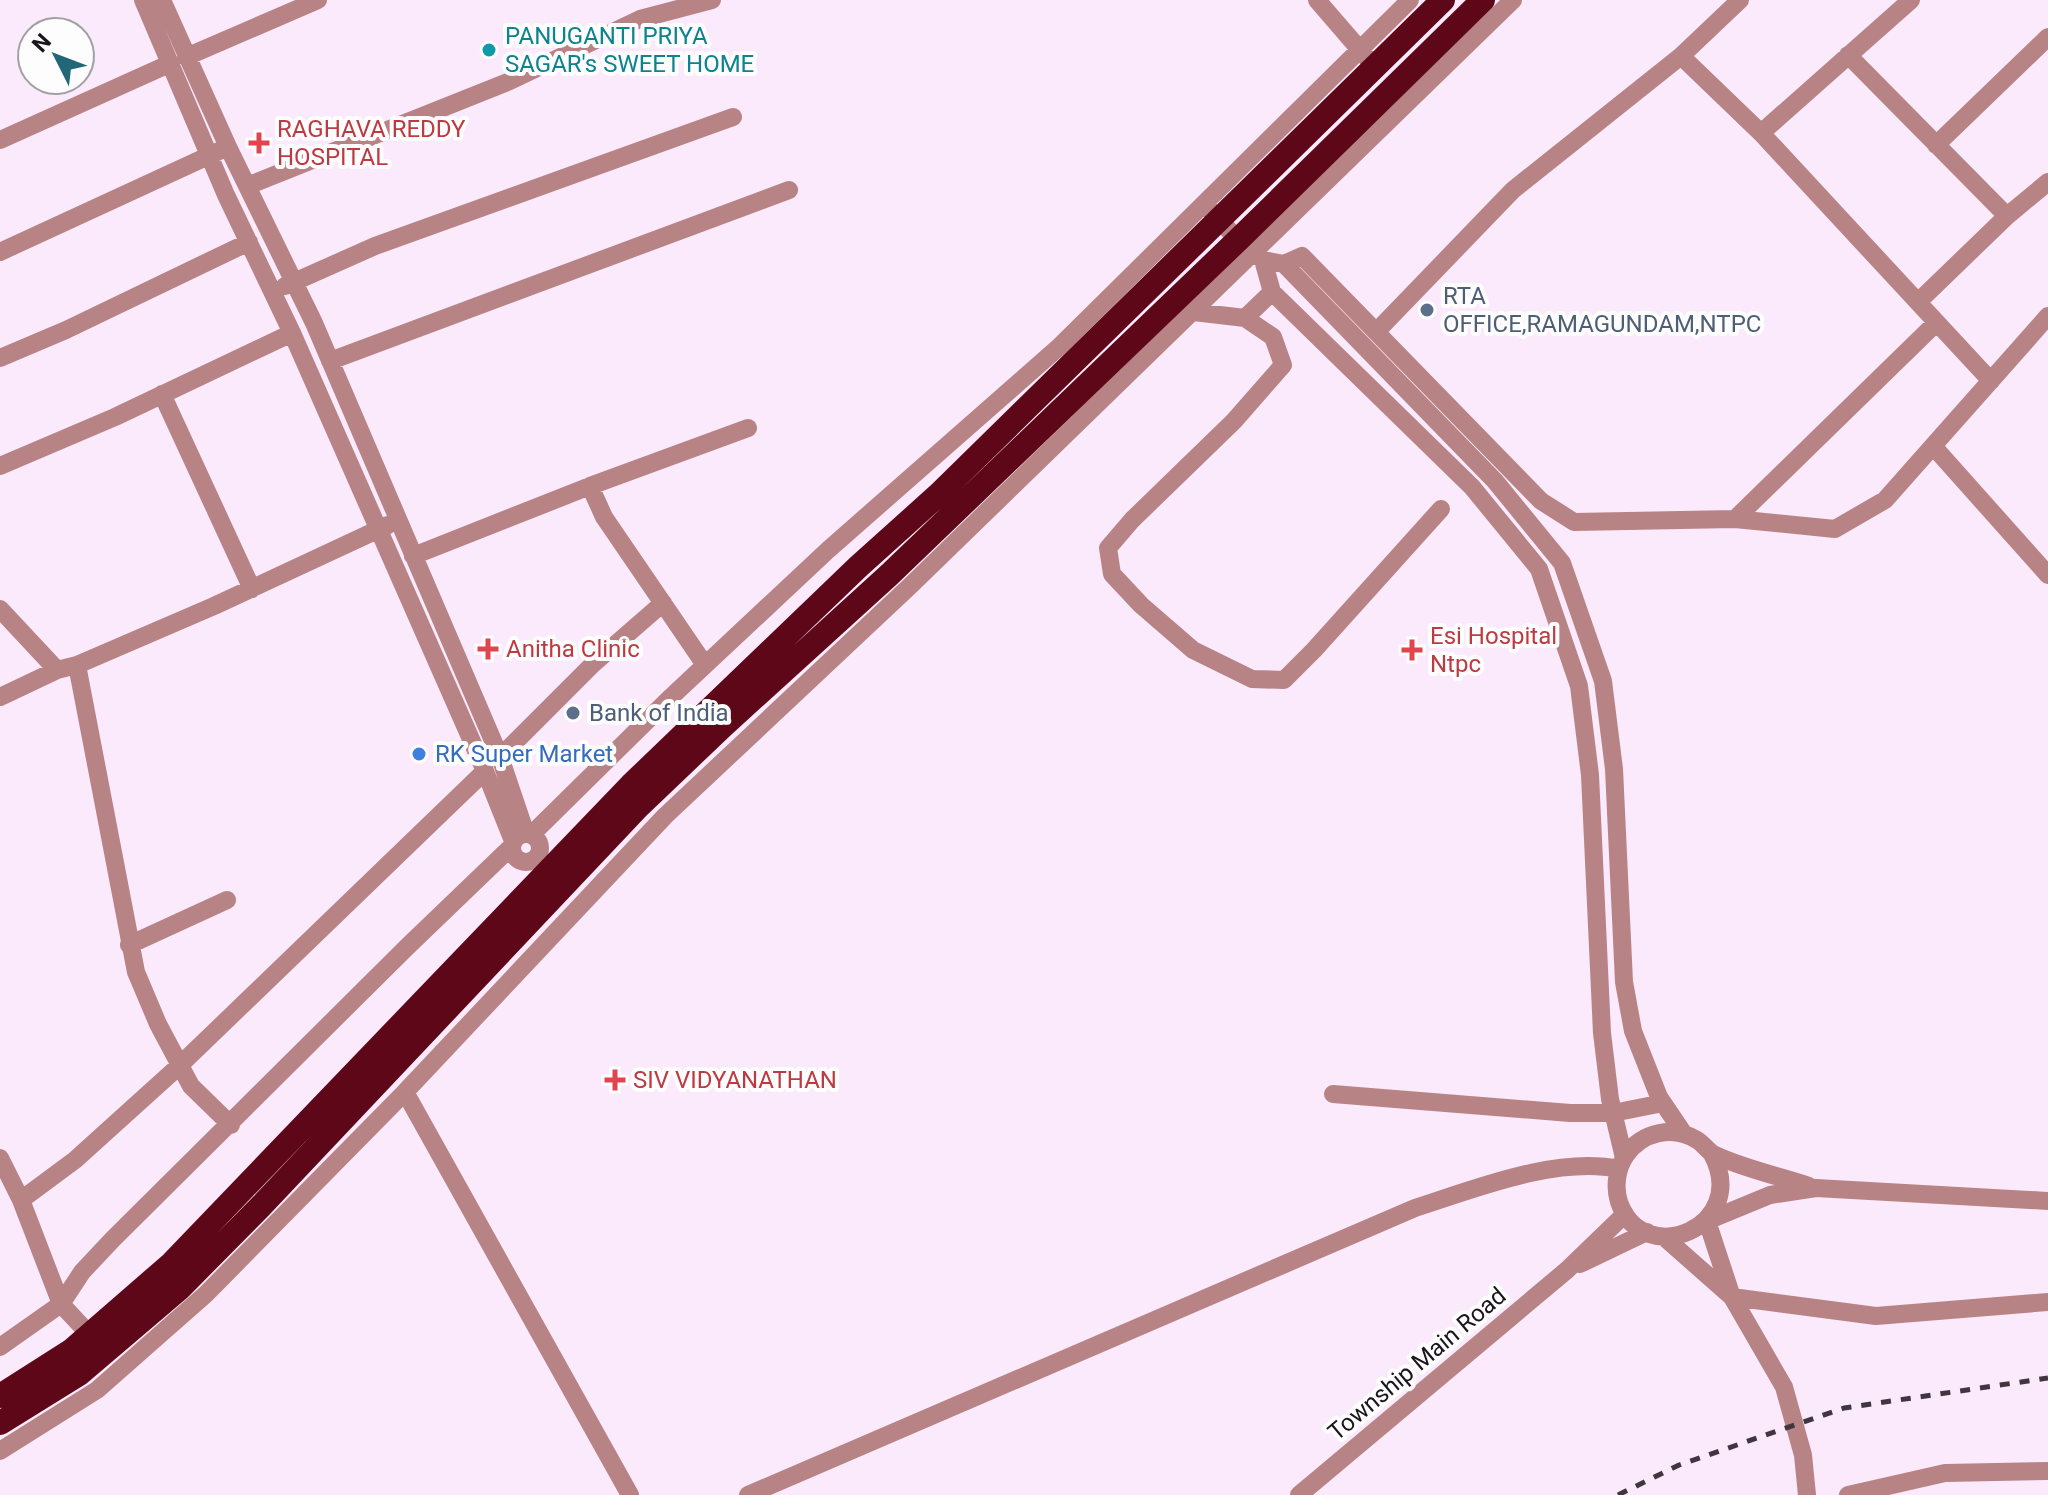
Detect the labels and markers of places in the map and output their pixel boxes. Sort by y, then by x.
place label: PANUGANTI PRIYA SAGAR's SWEET HOME [505,22,754,78]
marker: PANUGANTI PRIYA SAGAR's SWEET HOME [480,41,498,59]
place label: RAGHAVA REDDY HOSPITAL [277,115,466,171]
marker: RAGHAVA REDDY HOSPITAL [248,132,270,154]
place label: RTA OFFICE,RAMAGUNDAM,NTPC [1443,282,1761,338]
marker: RTA OFFICE,RAMAGUNDAM,NTPC [1418,301,1436,319]
place label: Esi Hospital Ntpc [1430,622,1557,678]
place label: Anitha Clinic [506,635,640,663]
marker: Anitha Clinic [477,638,499,660]
marker: Esi Hospital Ntpc [1401,639,1423,661]
place label: Bank of India [589,699,729,727]
marker: Bank of India [564,704,582,722]
place label: RK Super Market [435,740,613,768]
marker: RK Super Market [410,745,428,763]
place label: SIV VIDYANATHAN [633,1066,837,1094]
marker: SIV VIDYANATHAN [604,1069,626,1091]

